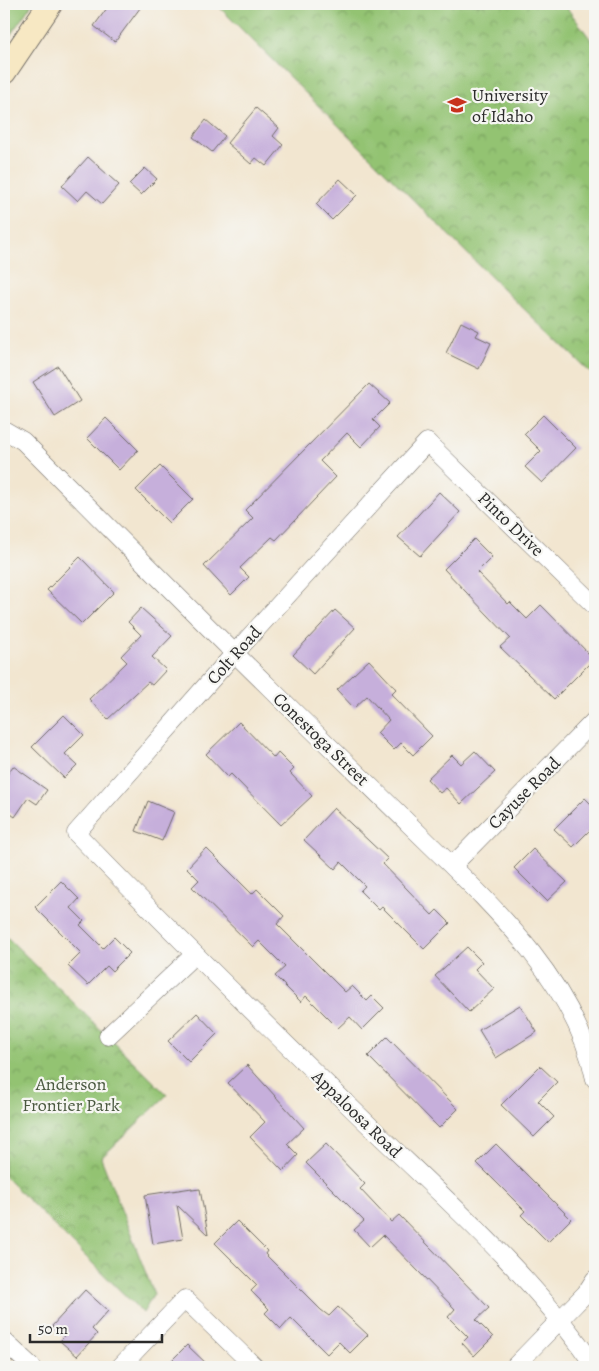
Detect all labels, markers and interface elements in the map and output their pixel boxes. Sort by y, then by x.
place label: University of Idaho [472,83,549,128]
school or university icon: University of Idaho [446,94,468,116]
street label: Pinto Drive [473,486,549,562]
street label: Colt Road [201,620,267,690]
street label: Conestoga Street [268,687,374,791]
street label: Cayuse Road [482,751,566,835]
street label: Appaloosa Road [306,1064,407,1163]
park label: Anderson Frontier Park [22,1072,120,1117]
scale bar [30,1311,162,1343]
text: 50 m [38,1319,68,1339]

